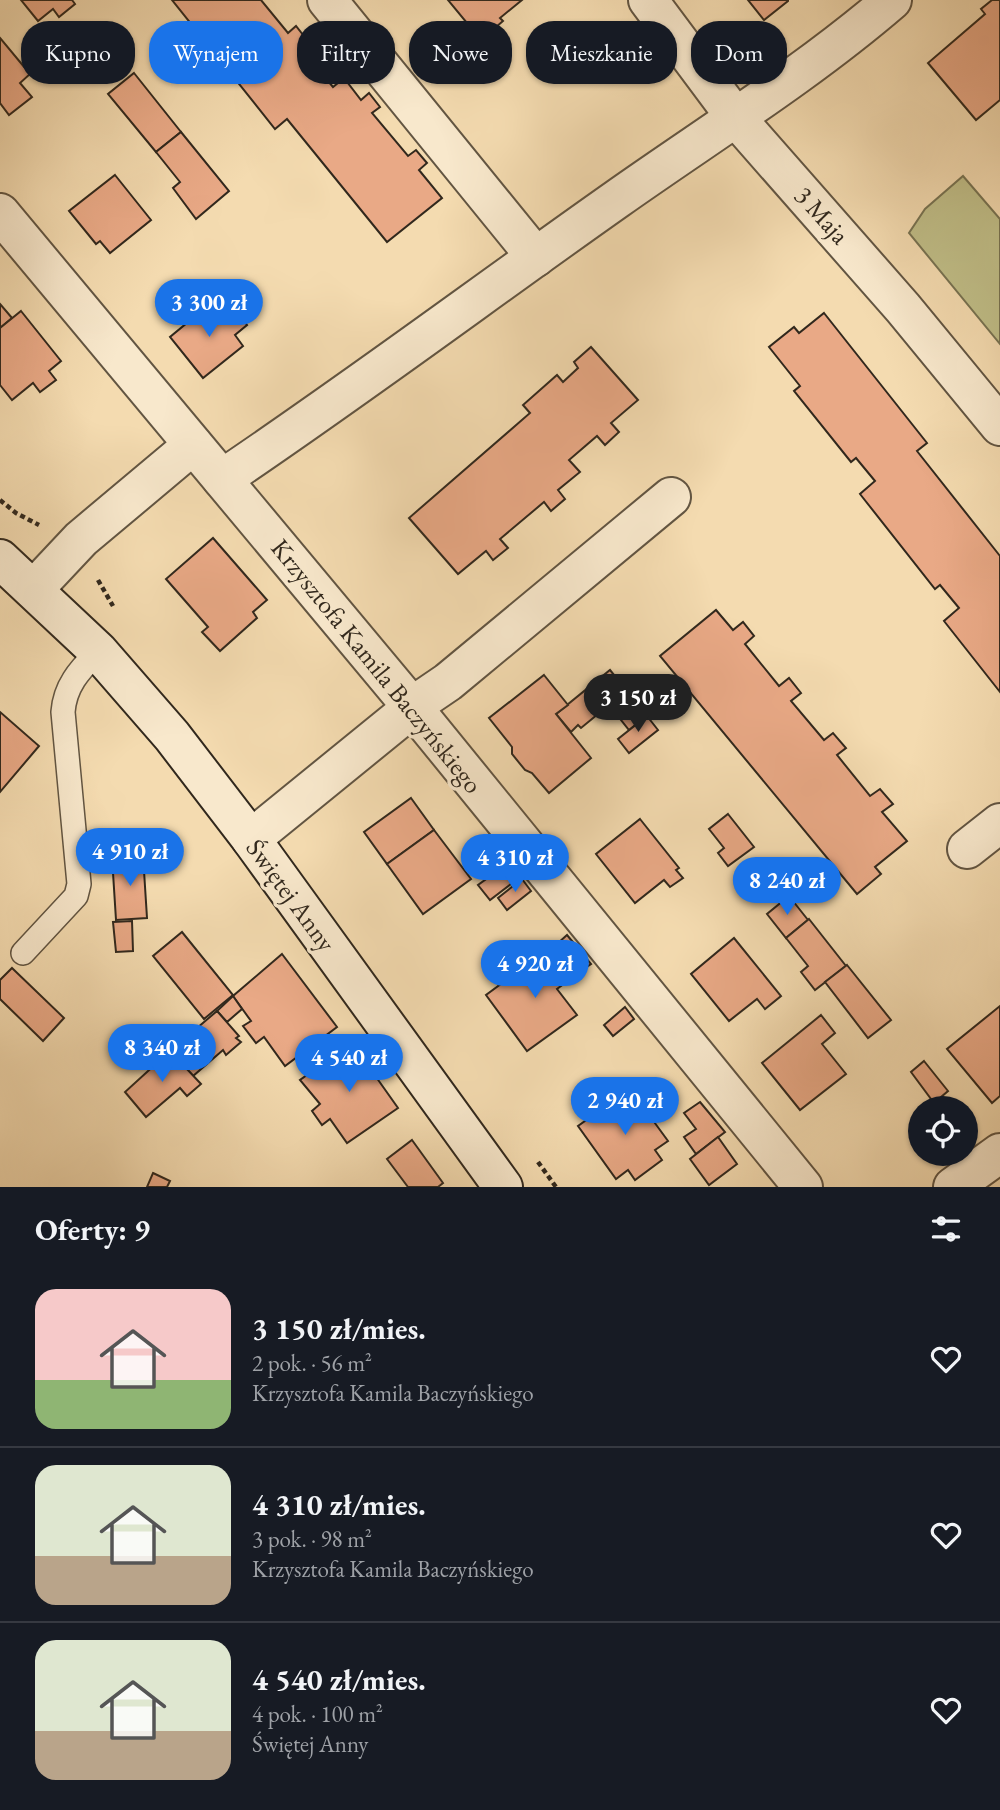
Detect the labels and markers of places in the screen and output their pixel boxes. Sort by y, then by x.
pin: 3 300 zł [137,280,281,339]
pin: 3 150 zł [566,674,710,734]
pin: 4 910 zł [58,828,202,888]
pin: 4 310 zł [443,834,587,894]
pin: 8 240 zł [715,858,859,917]
pin: 4 920 zł [463,940,607,1000]
pin: 8 340 zł [90,1024,234,1084]
pin: 4 540 zł [277,1034,421,1094]
pin: 2 940 zł [553,1078,697,1137]

